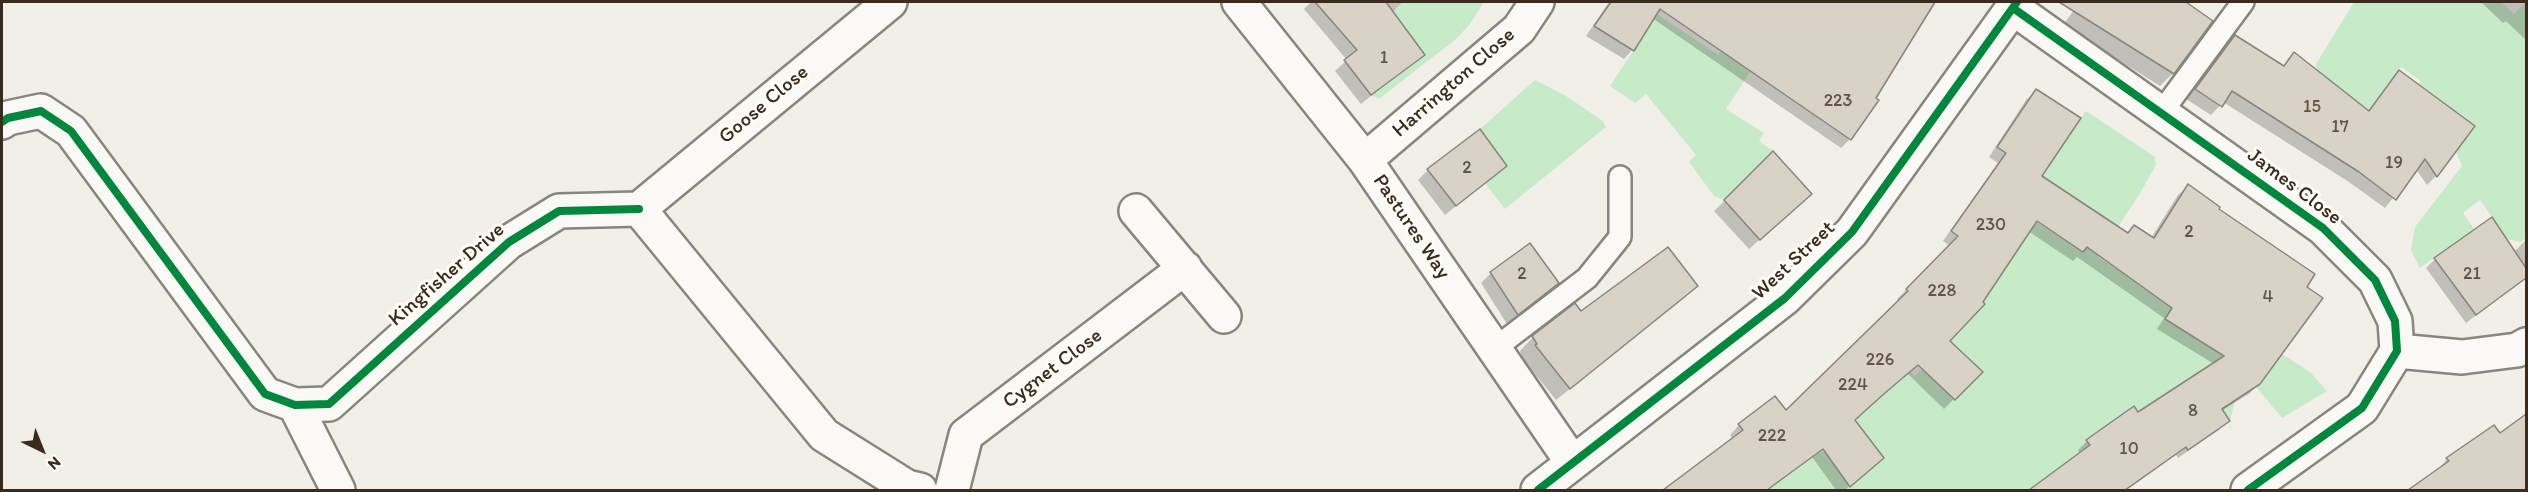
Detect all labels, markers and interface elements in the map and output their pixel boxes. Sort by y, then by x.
street label: Harrington Close [1387,23,1521,143]
house number: 1 [1380,47,1388,69]
street label: Goose Close [714,60,814,150]
house number: 223 [1824,90,1852,112]
house number: 15 [2303,96,2321,118]
house number: 17 [2331,116,2349,138]
street label: James Close [2242,143,2346,231]
house number: 19 [2385,152,2403,174]
house number: 2 [1462,157,1472,179]
street label: Pastures Way [1367,170,1455,284]
house number: 230 [1976,214,2006,236]
street label: West Street [1747,216,1841,306]
street label: Kingfisher Drive [384,218,510,332]
house number: 2 [2184,221,2194,243]
house number: 2 [1517,263,1527,285]
house number: 21 [2463,263,2481,285]
house number: 228 [1928,280,1956,302]
house number: 4 [2263,286,2273,308]
street label: Cygnet Close [998,323,1108,415]
house number: 226 [1866,349,1894,371]
house number: 224 [1838,374,1868,396]
house number: 8 [2188,400,2198,422]
north arrow [12,420,72,480]
house number: 222 [1758,425,1786,447]
house number: 10 [2119,438,2139,460]
text: N [44,453,65,474]

